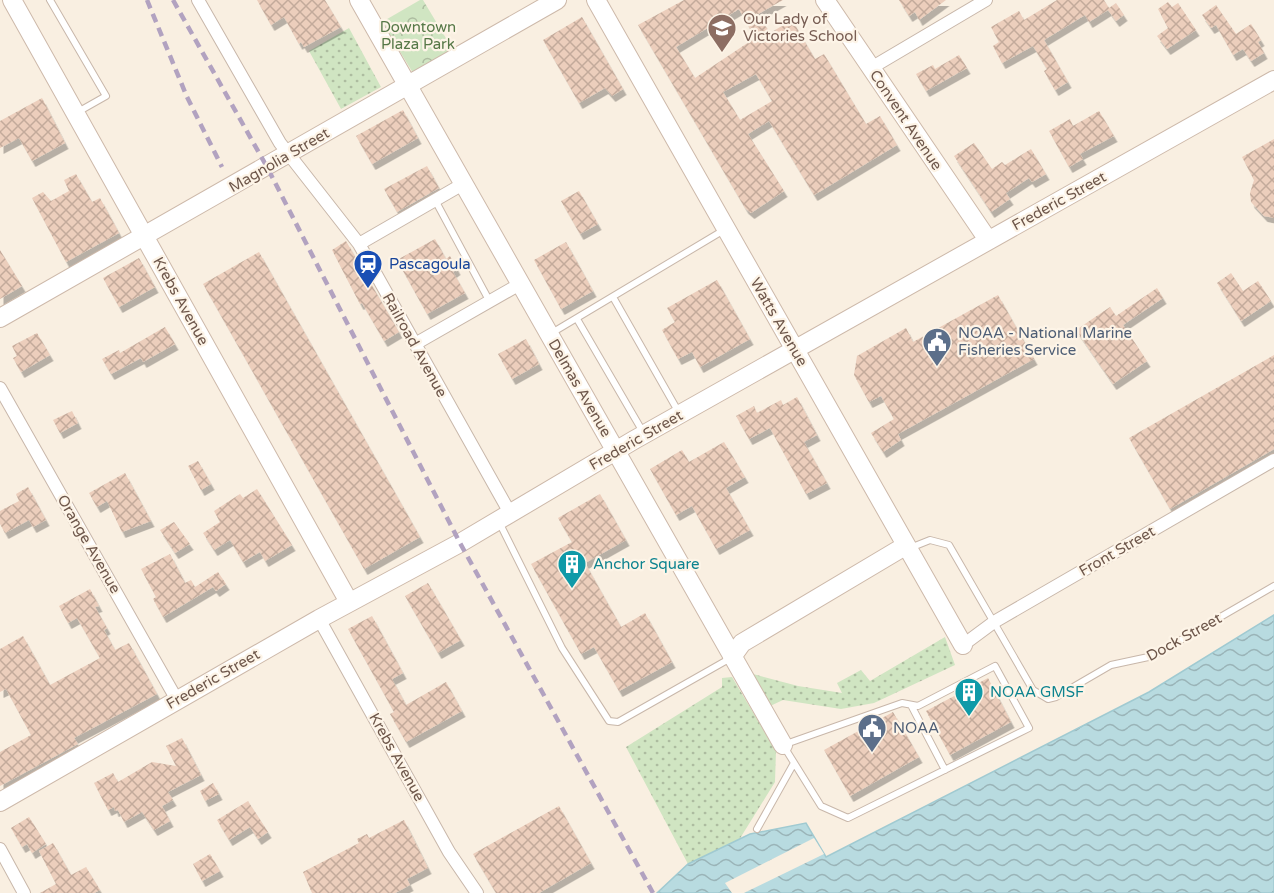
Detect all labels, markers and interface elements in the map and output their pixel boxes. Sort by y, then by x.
place label: Our Lady of Victories School [743,10,857,45]
school or university icon: Our Lady of Victories School [706,12,738,54]
park label: Downtown Plaza Park [380,18,456,53]
street label: Convent Avenue [866,67,946,173]
street label: Magnolia Street [225,124,333,196]
street label: Frederic Street [1009,168,1109,234]
station icon: Pascagoula [352,248,384,290]
street label: Krebs Avenue [149,254,213,348]
place label: Pascagoula [389,255,471,273]
street label: Watts Avenue [746,275,812,369]
street label: Railroad Avenue [379,290,451,400]
place label: NOAA - National Marine Fisheries Service [958,324,1132,359]
public building icon: NOAA - National Marine Fisheries Service [921,326,953,368]
street label: Delmas Avenue [545,336,615,440]
street label: Frederic Street [586,406,686,474]
street label: Orange Avenue [53,491,125,597]
street label: Front Street [1076,522,1158,580]
building icon: Anchor Square [556,548,588,590]
place label: Anchor Square [593,555,699,573]
street label: Dock Street [1143,609,1225,665]
street label: Frederic Street [163,645,263,713]
building icon: NOAA GMSF [953,676,985,718]
place label: NOAA GMSF [990,683,1084,701]
street label: Krebs Avenue [365,710,429,804]
public building icon: NOAA [856,712,888,754]
place label: NOAA [893,719,939,737]

